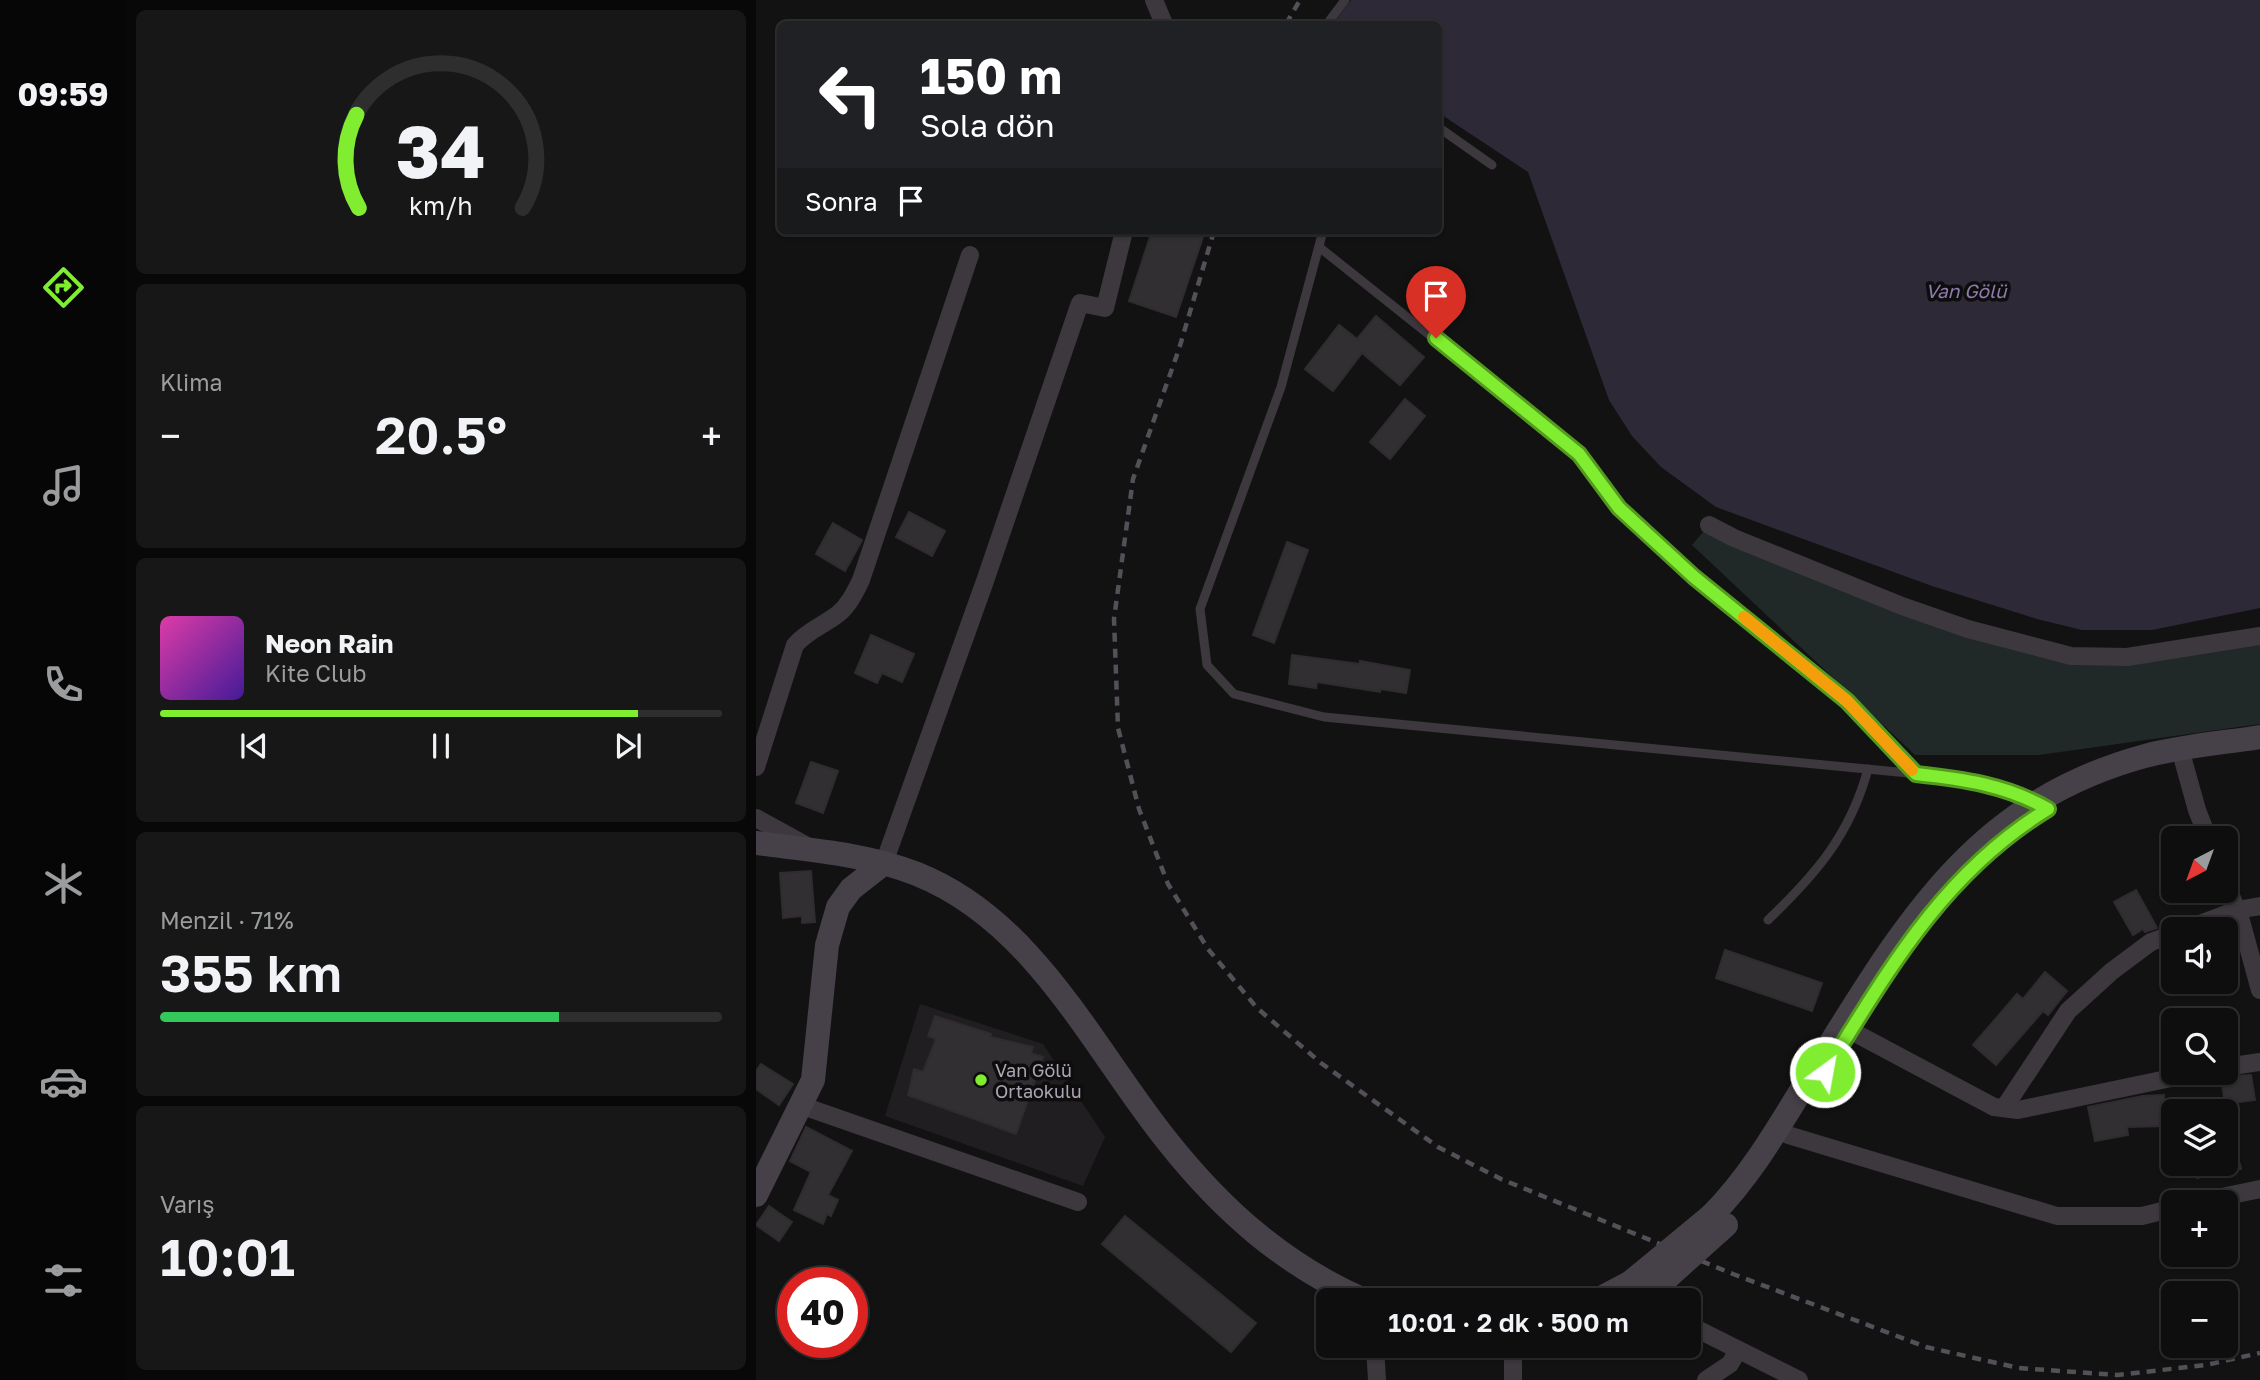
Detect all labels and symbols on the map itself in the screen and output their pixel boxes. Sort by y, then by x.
pin [1406,266,1466,338]
water label: Van Gölü [1925,279,2008,302]
north arrow [2161,826,2238,903]
position arrow [1788,1035,1862,1109]
place label: Van Gölü Ortaokulu [995,1059,1082,1102]
marker: Van Gölü Ortaokulu [973,1072,989,1088]
speed limit sign: 40 [777,1267,868,1358]

